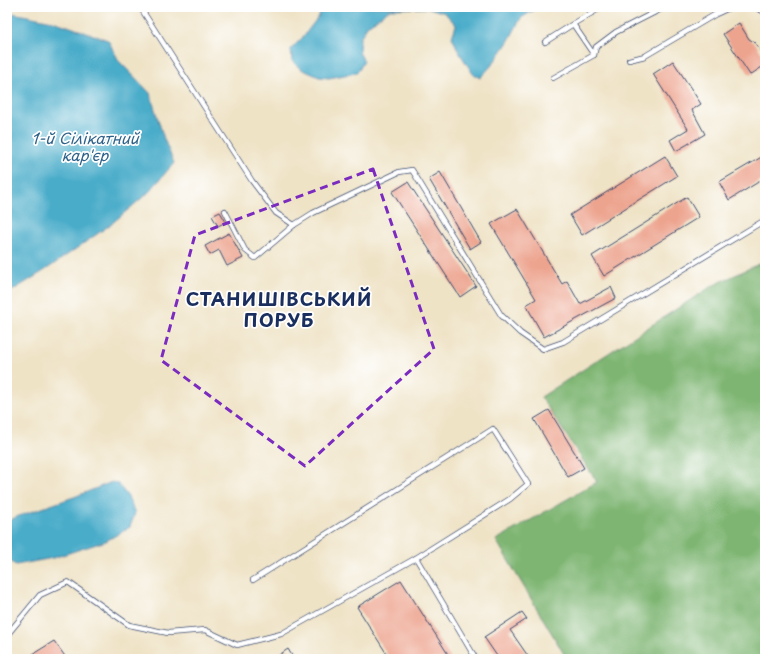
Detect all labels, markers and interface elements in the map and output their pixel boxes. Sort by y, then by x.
water label: 1-й Сілікатний кар'єр [31,126,141,166]
district label: СТАНИШІВСЬКИЙ ПОРУБ [186,285,372,333]

